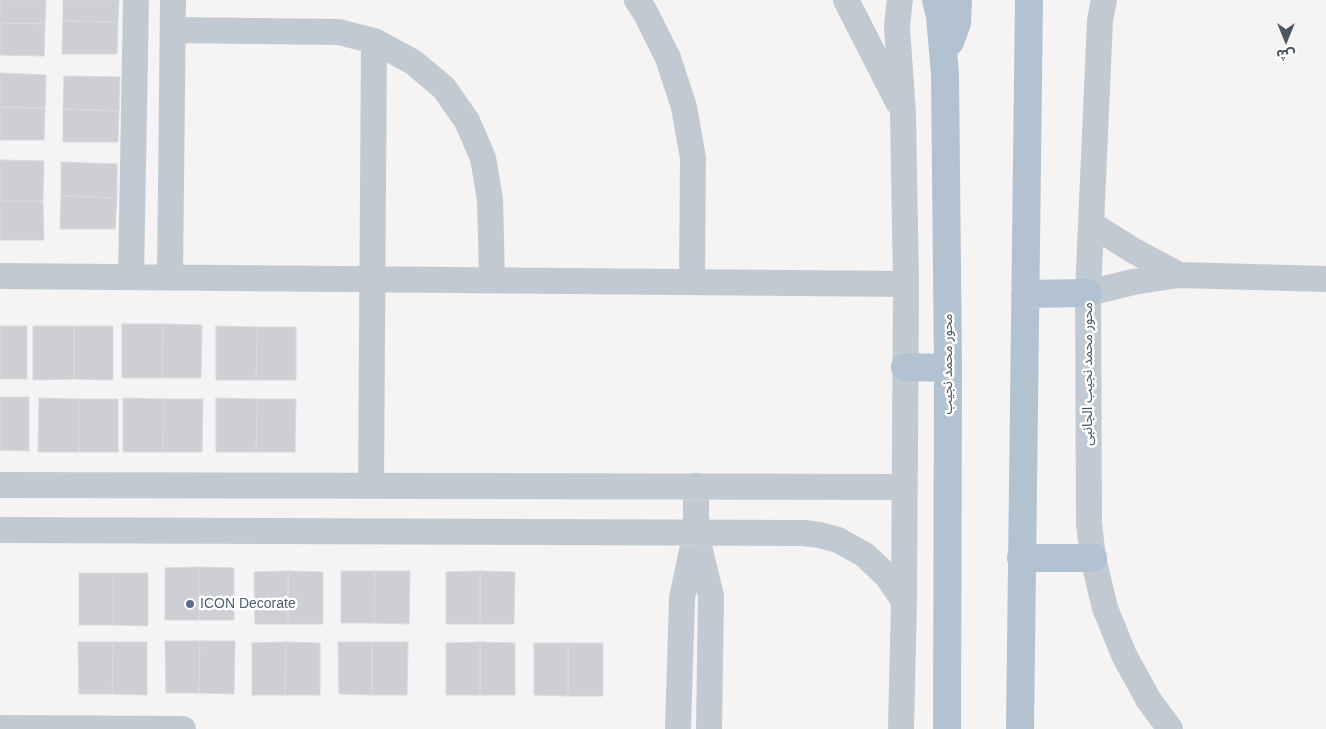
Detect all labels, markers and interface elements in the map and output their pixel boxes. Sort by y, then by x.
north arrow [1261,15,1311,65]
text: ش [1276,47,1296,63]
street label: محور محمد نجيب الجانبى [1080,302,1096,446]
street label: محور محمد نجيب [940,314,956,414]
place label: ICON Decorate [200,596,296,612]
marker: ICON Decorate [184,598,196,610]

